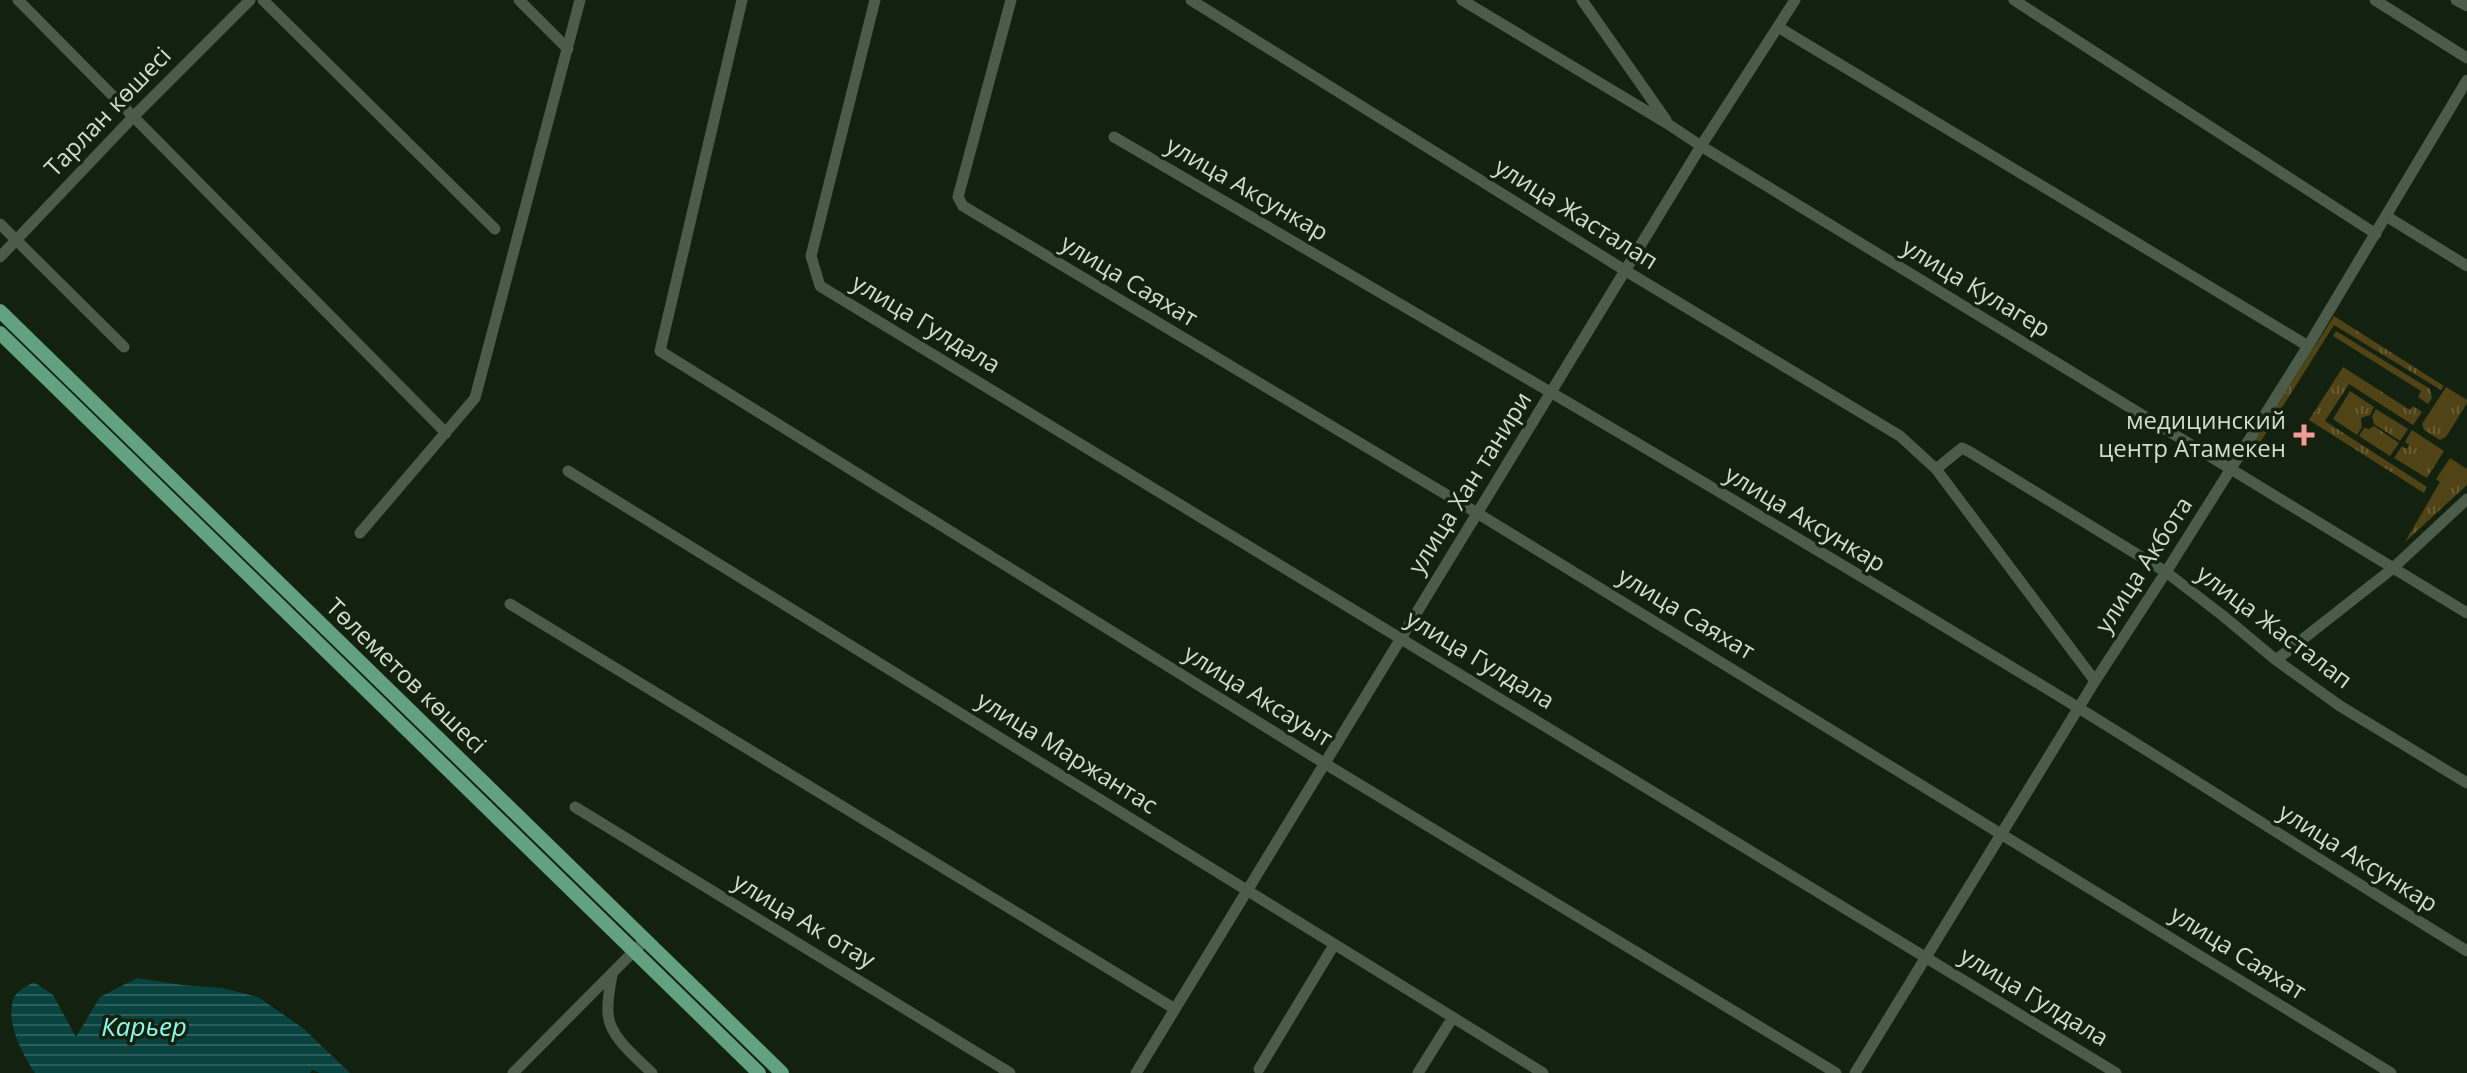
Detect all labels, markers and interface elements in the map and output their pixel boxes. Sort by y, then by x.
street label: Тарлан көшесі [36,39,177,183]
street label: улица Аксункар [1161,128,1335,248]
street label: улица Жасталап [1489,149,1665,276]
street label: улица Саяхат [1055,226,1205,334]
street label: улица Кулагер [1896,229,2057,344]
street label: улица Гулдала [846,265,1007,380]
street label: улица Хан танири [1399,385,1538,580]
place label: медицинский центр Атамекен [2098,403,2286,464]
marker: медицинский центр Атамекен [2293,424,2315,446]
street label: улица Аксункар [1719,457,1892,579]
street label: улица Акбота [2086,490,2199,639]
street label: улица Жасталап [2190,556,2360,695]
street label: улица Саяхат [1612,559,1762,667]
street label: Төлеметов көшесі [320,590,494,760]
street label: улица Гулдала [1400,601,1561,716]
street label: улица Аксауыт [1178,636,1340,754]
street label: улица Маржантас [971,683,1165,821]
street label: улица Аксункар [2273,794,2445,919]
street label: улица Ак отау [727,864,883,976]
street label: улица Саяхат [2165,897,2313,1007]
street label: улица Гулдала [1954,938,2115,1053]
water label: Карьер [101,1008,187,1044]

